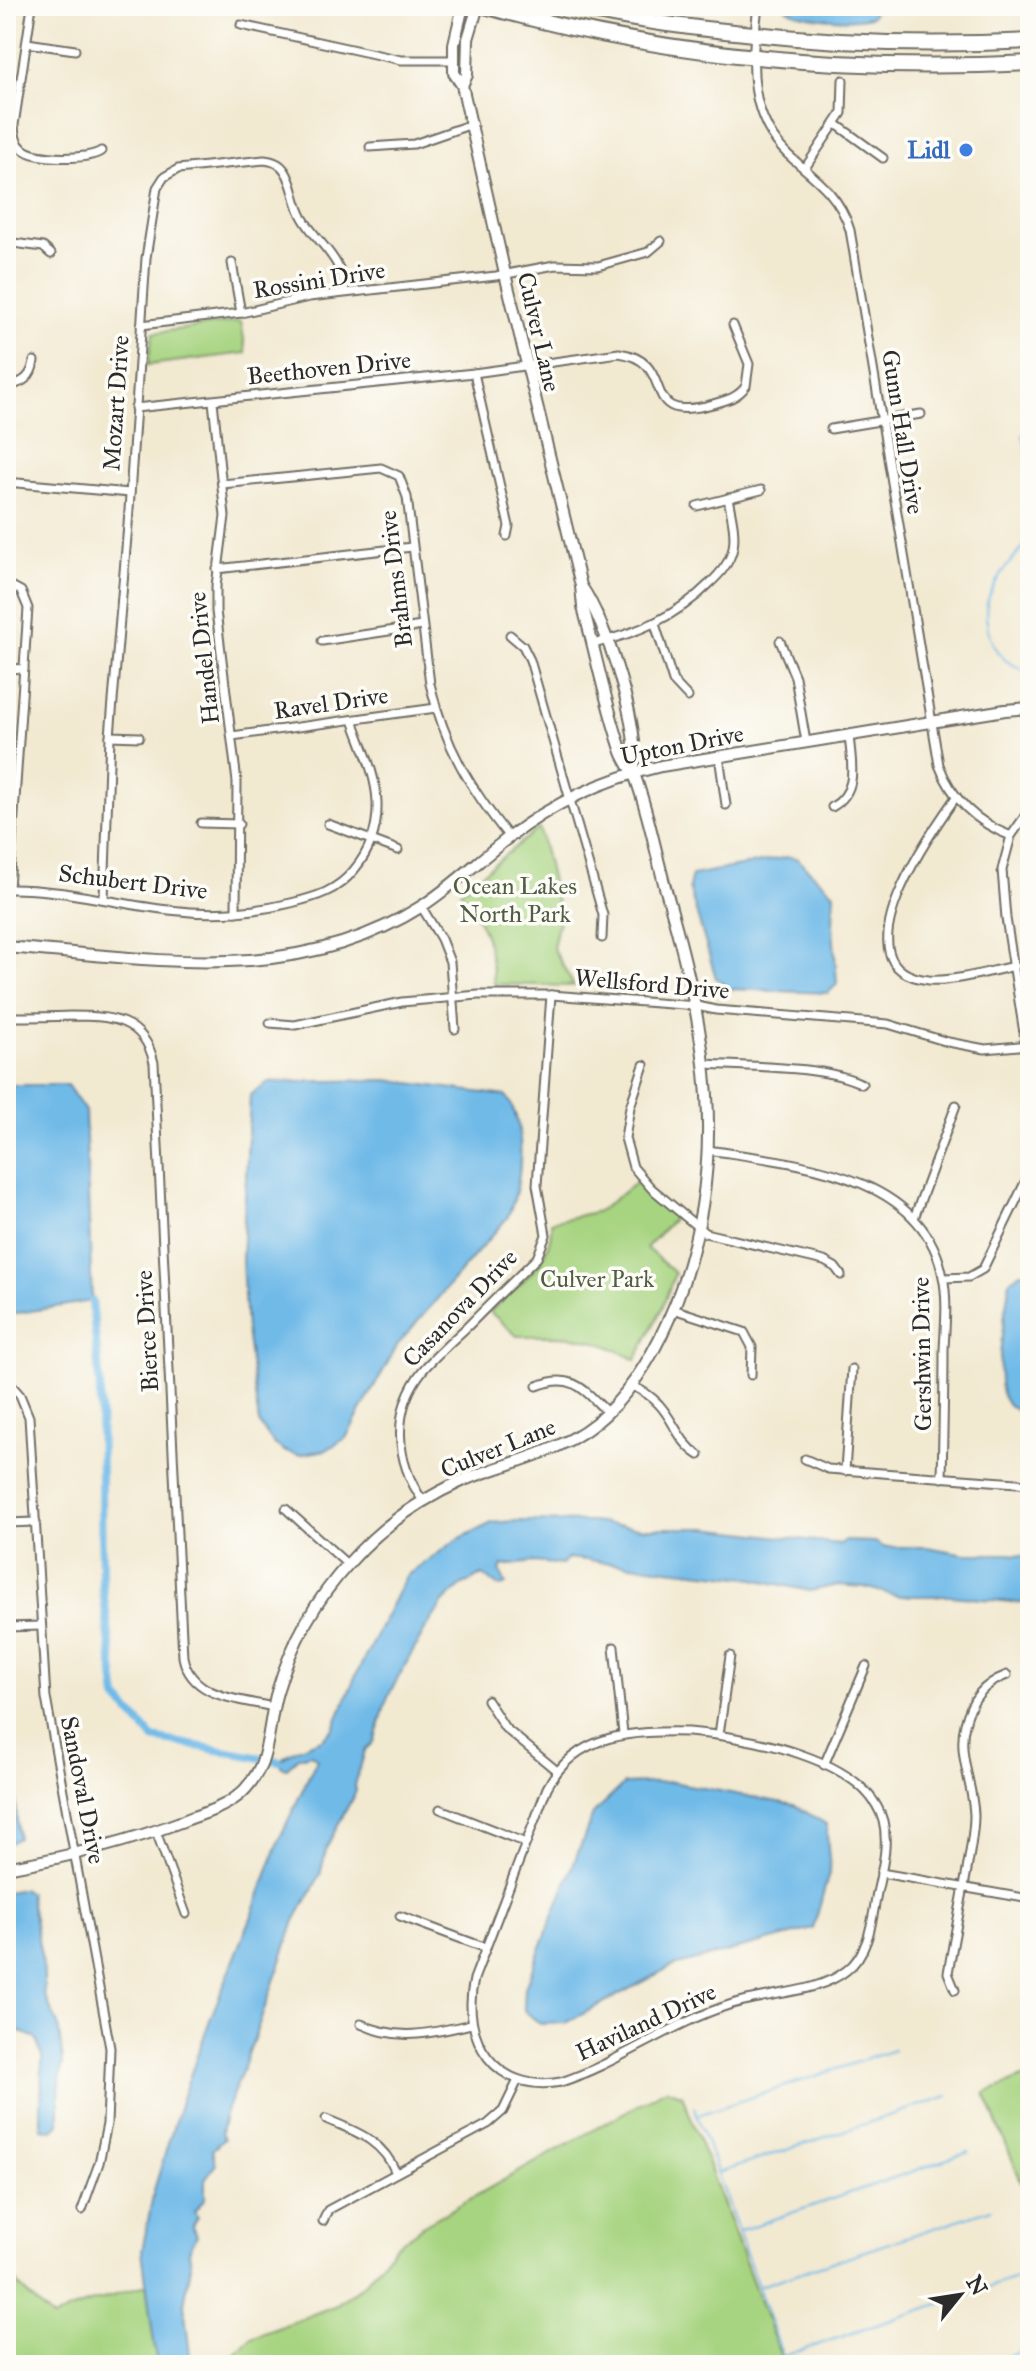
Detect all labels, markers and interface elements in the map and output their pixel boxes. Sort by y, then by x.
place label: Lidl [907,135,951,165]
marker: Lidl [957,141,975,159]
street label: Rossini Drive [251,255,387,305]
street label: Culver Lane [511,269,567,395]
street label: Mozart Drive [96,334,136,472]
street label: Beethoven Drive [246,344,412,392]
street label: Gunn Hall Drive [875,348,931,516]
street label: Brahms Drive [373,509,419,649]
street label: Handel Drive [182,590,226,726]
street label: Ravel Drive [272,680,390,726]
street label: Upton Drive [618,718,746,772]
street label: Schubert Drive [57,858,209,906]
park label: Ocean Lakes North Park [453,871,577,929]
street label: Wellsford Drive [573,962,731,1006]
street label: Casanova Drive [396,1243,524,1373]
park label: Culver Park [540,1264,655,1294]
street label: Bierce Drive [129,1269,165,1393]
street label: Gershwin Drive [906,1277,938,1431]
street label: Culver Lane [436,1411,560,1485]
street label: Sandoval Drive [54,1714,112,1866]
street label: Haviland Drive [571,1976,721,2068]
north arrow [920,2255,1000,2335]
text: N [961,2270,993,2300]

